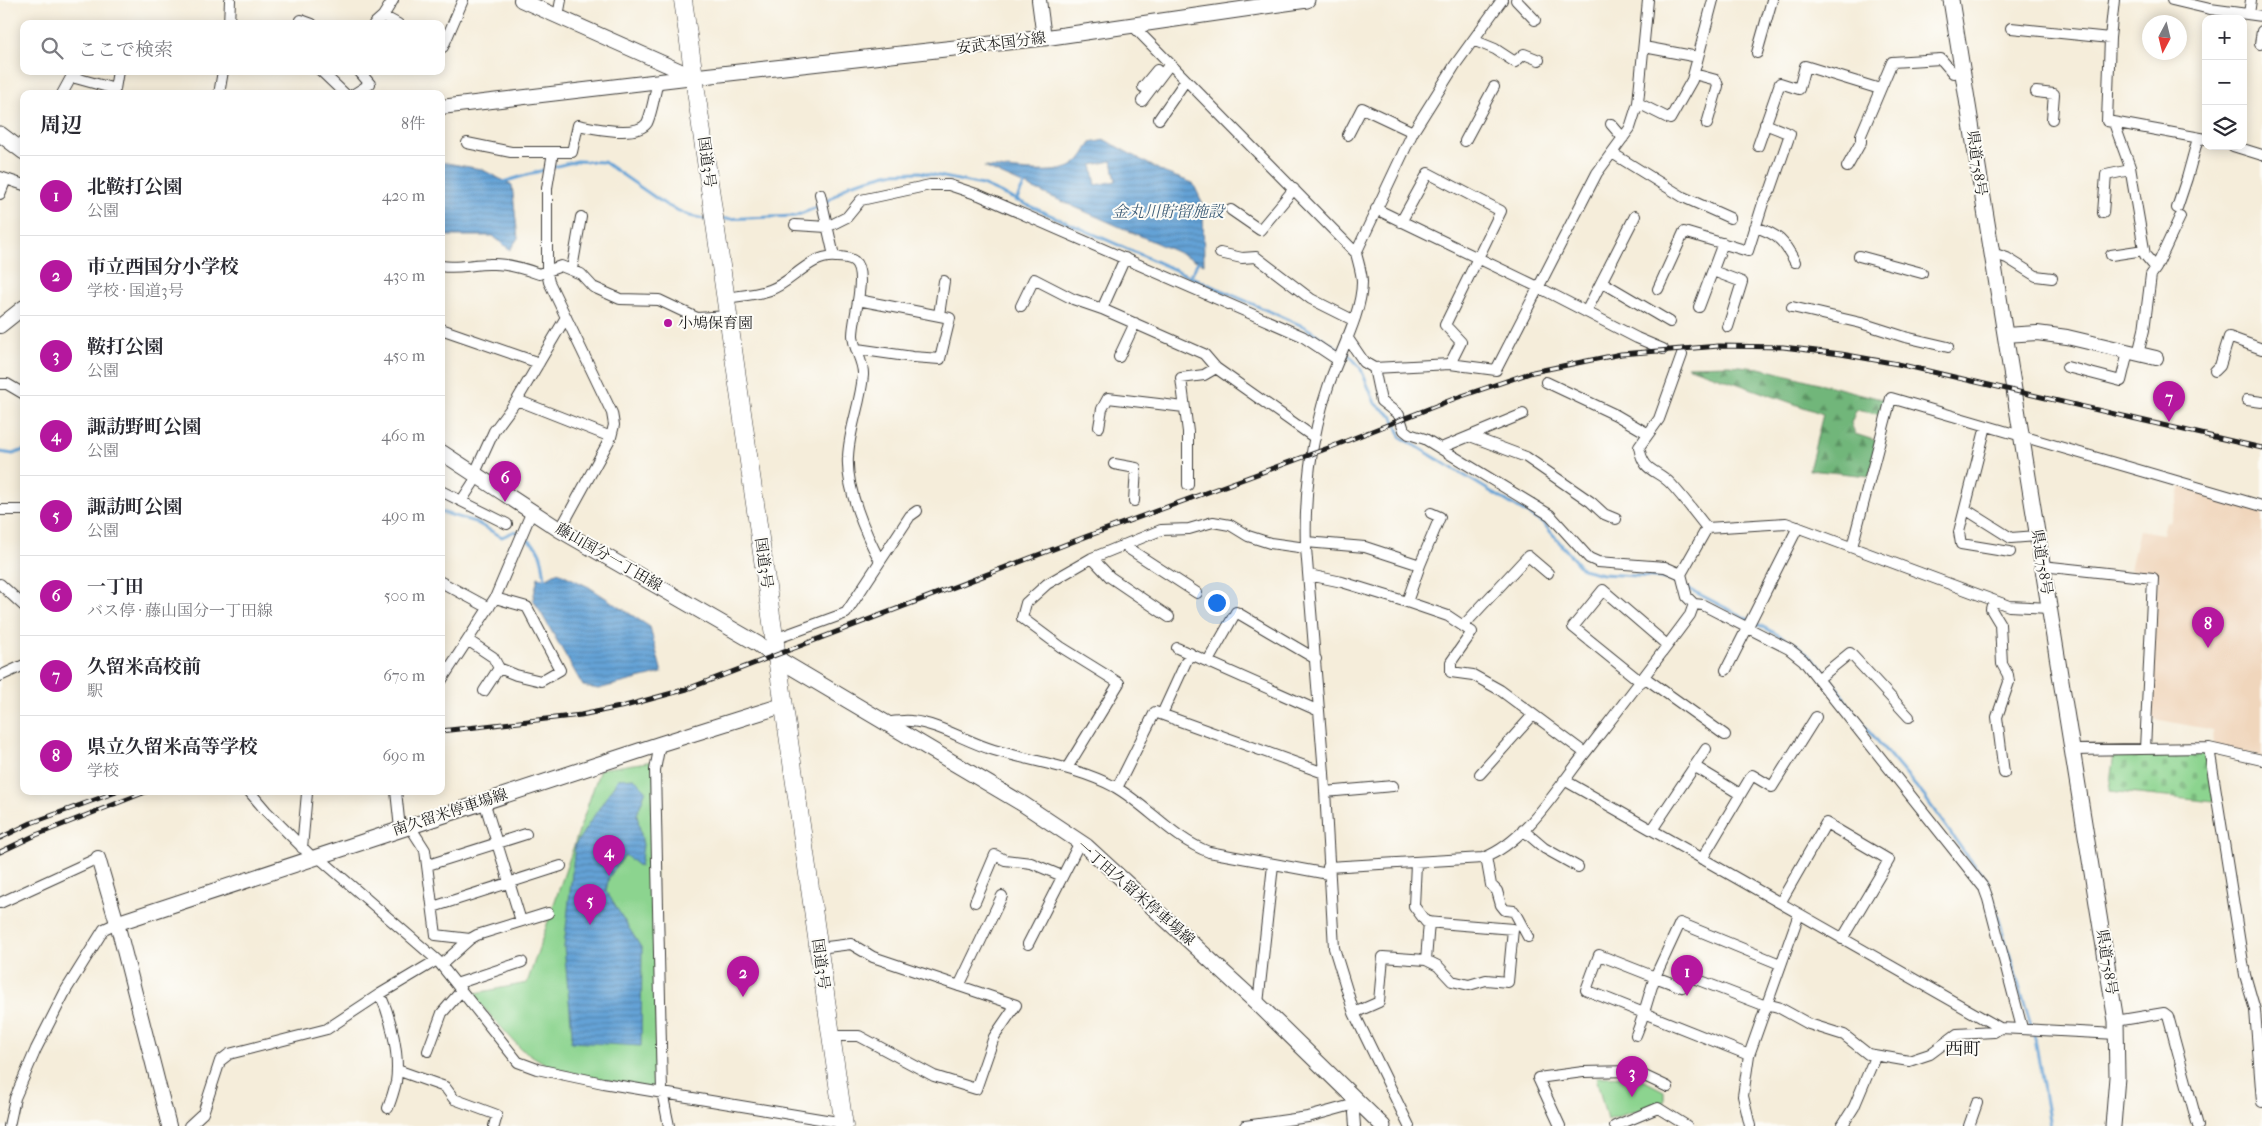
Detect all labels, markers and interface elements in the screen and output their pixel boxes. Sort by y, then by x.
north arrow [2142,15,2187,60]
map controls [2202,15,2247,150]
button: + [2202,15,2247,60]
search box [20,20,445,75]
street label: 安武本国分線 [955,29,1047,57]
icon: search [38,34,66,62]
text: ここで検索 [78,39,173,61]
button: − [2202,60,2247,105]
button: layers [2202,105,2247,150]
text: 周辺 [40,113,82,137]
text: 8件 [401,114,425,133]
street label: 県道758号 [1963,129,1991,197]
street label: 国道3号 [695,135,719,189]
text: 北鞍打公園 [87,176,182,198]
text: 1 [53,186,59,205]
text: 420 m [382,186,425,205]
text: 公園 [87,201,119,220]
water label: 金丸川貯留施設 [1112,202,1226,221]
text: 市立西国分小学校 [87,256,239,278]
text: 2 [52,266,60,285]
text: 430 m [383,266,425,285]
text: 学校 · 国道3号 [87,281,184,300]
place label: 小鳩保育園 [678,314,753,332]
marker: 小鳩保育園 [662,317,674,329]
text: 鞍打公園 [87,336,163,358]
text: 3 [53,346,59,365]
text: 450 m [384,346,425,365]
text: 公園 [87,361,119,380]
pin: 7 [2153,381,2185,422]
text: 諏訪野町公園 [87,416,201,438]
text: 4 [51,426,61,445]
text: 460 m [381,426,425,445]
text: 公園 [87,441,119,460]
pin: 6 [489,461,521,502]
text: 諏訪町公園 [87,496,182,518]
text: 5 [53,506,59,525]
text: 490 m [382,506,425,525]
street label: 藤山国分一丁田線 [553,519,665,595]
text: 公園 [87,521,119,540]
street label: 県道758号 [2028,528,2056,596]
street label: 国道3号 [752,536,776,590]
text: 一丁田 [87,576,144,598]
text: 6 [52,586,60,605]
text: 500 m [384,586,425,605]
your location [1204,590,1230,616]
text: バス停 · 藤山国分一丁田線 [87,601,273,620]
pin: 8 [2192,607,2224,648]
text: 久留米高校前 [87,656,201,678]
text: 7 [52,666,60,685]
text: 670 m [383,666,425,685]
text: 駅 [87,681,103,700]
text: 県立久留米高等学校 [87,736,258,758]
text: 8 [52,746,60,765]
text: 690 m [382,746,425,765]
text: 学校 [87,761,119,780]
street label: 南久留米停車場線 [390,785,510,839]
pin: 4 [593,835,625,876]
street label: 一丁田久留米停車場線 [1073,837,1199,949]
pin: 5 [574,884,606,925]
street label: 県道758号 [2093,928,2121,996]
street label: 国道3号 [809,937,833,991]
pin: 1 [1671,955,1703,996]
pin: 2 [727,956,759,997]
district label: 西町 [1945,1039,1981,1060]
pin: 3 [1616,1056,1648,1097]

